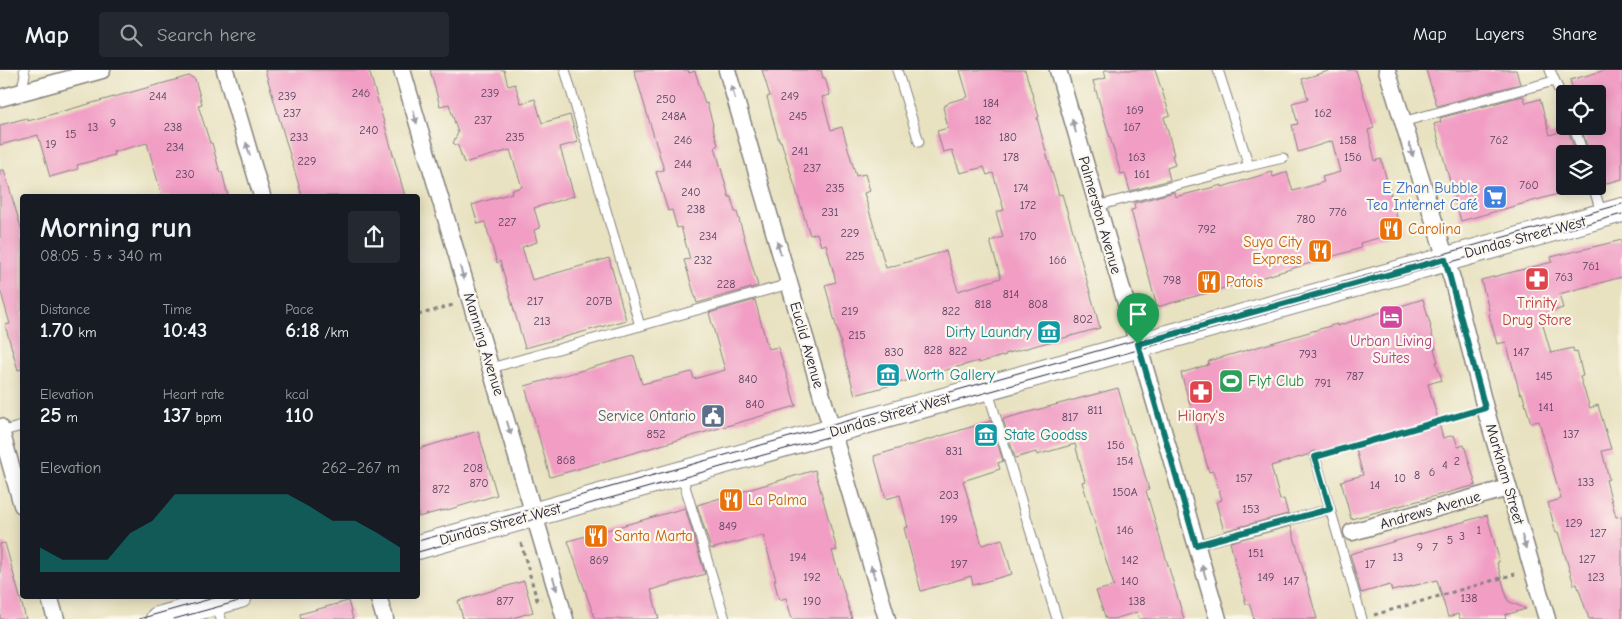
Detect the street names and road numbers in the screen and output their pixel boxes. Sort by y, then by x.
street label: Palmerston Avenue [1075,154,1126,276]
street label: Dundas Street West [1462,212,1588,262]
street label: Manning Avenue [460,290,508,398]
street label: Euclid Avenue [786,300,828,391]
street label: Dundas Street West [827,389,953,441]
street label: Markham Street [1482,421,1528,527]
street label: Andrews Avenue [1378,487,1483,533]
street label: Dundas Street West [437,499,563,549]

